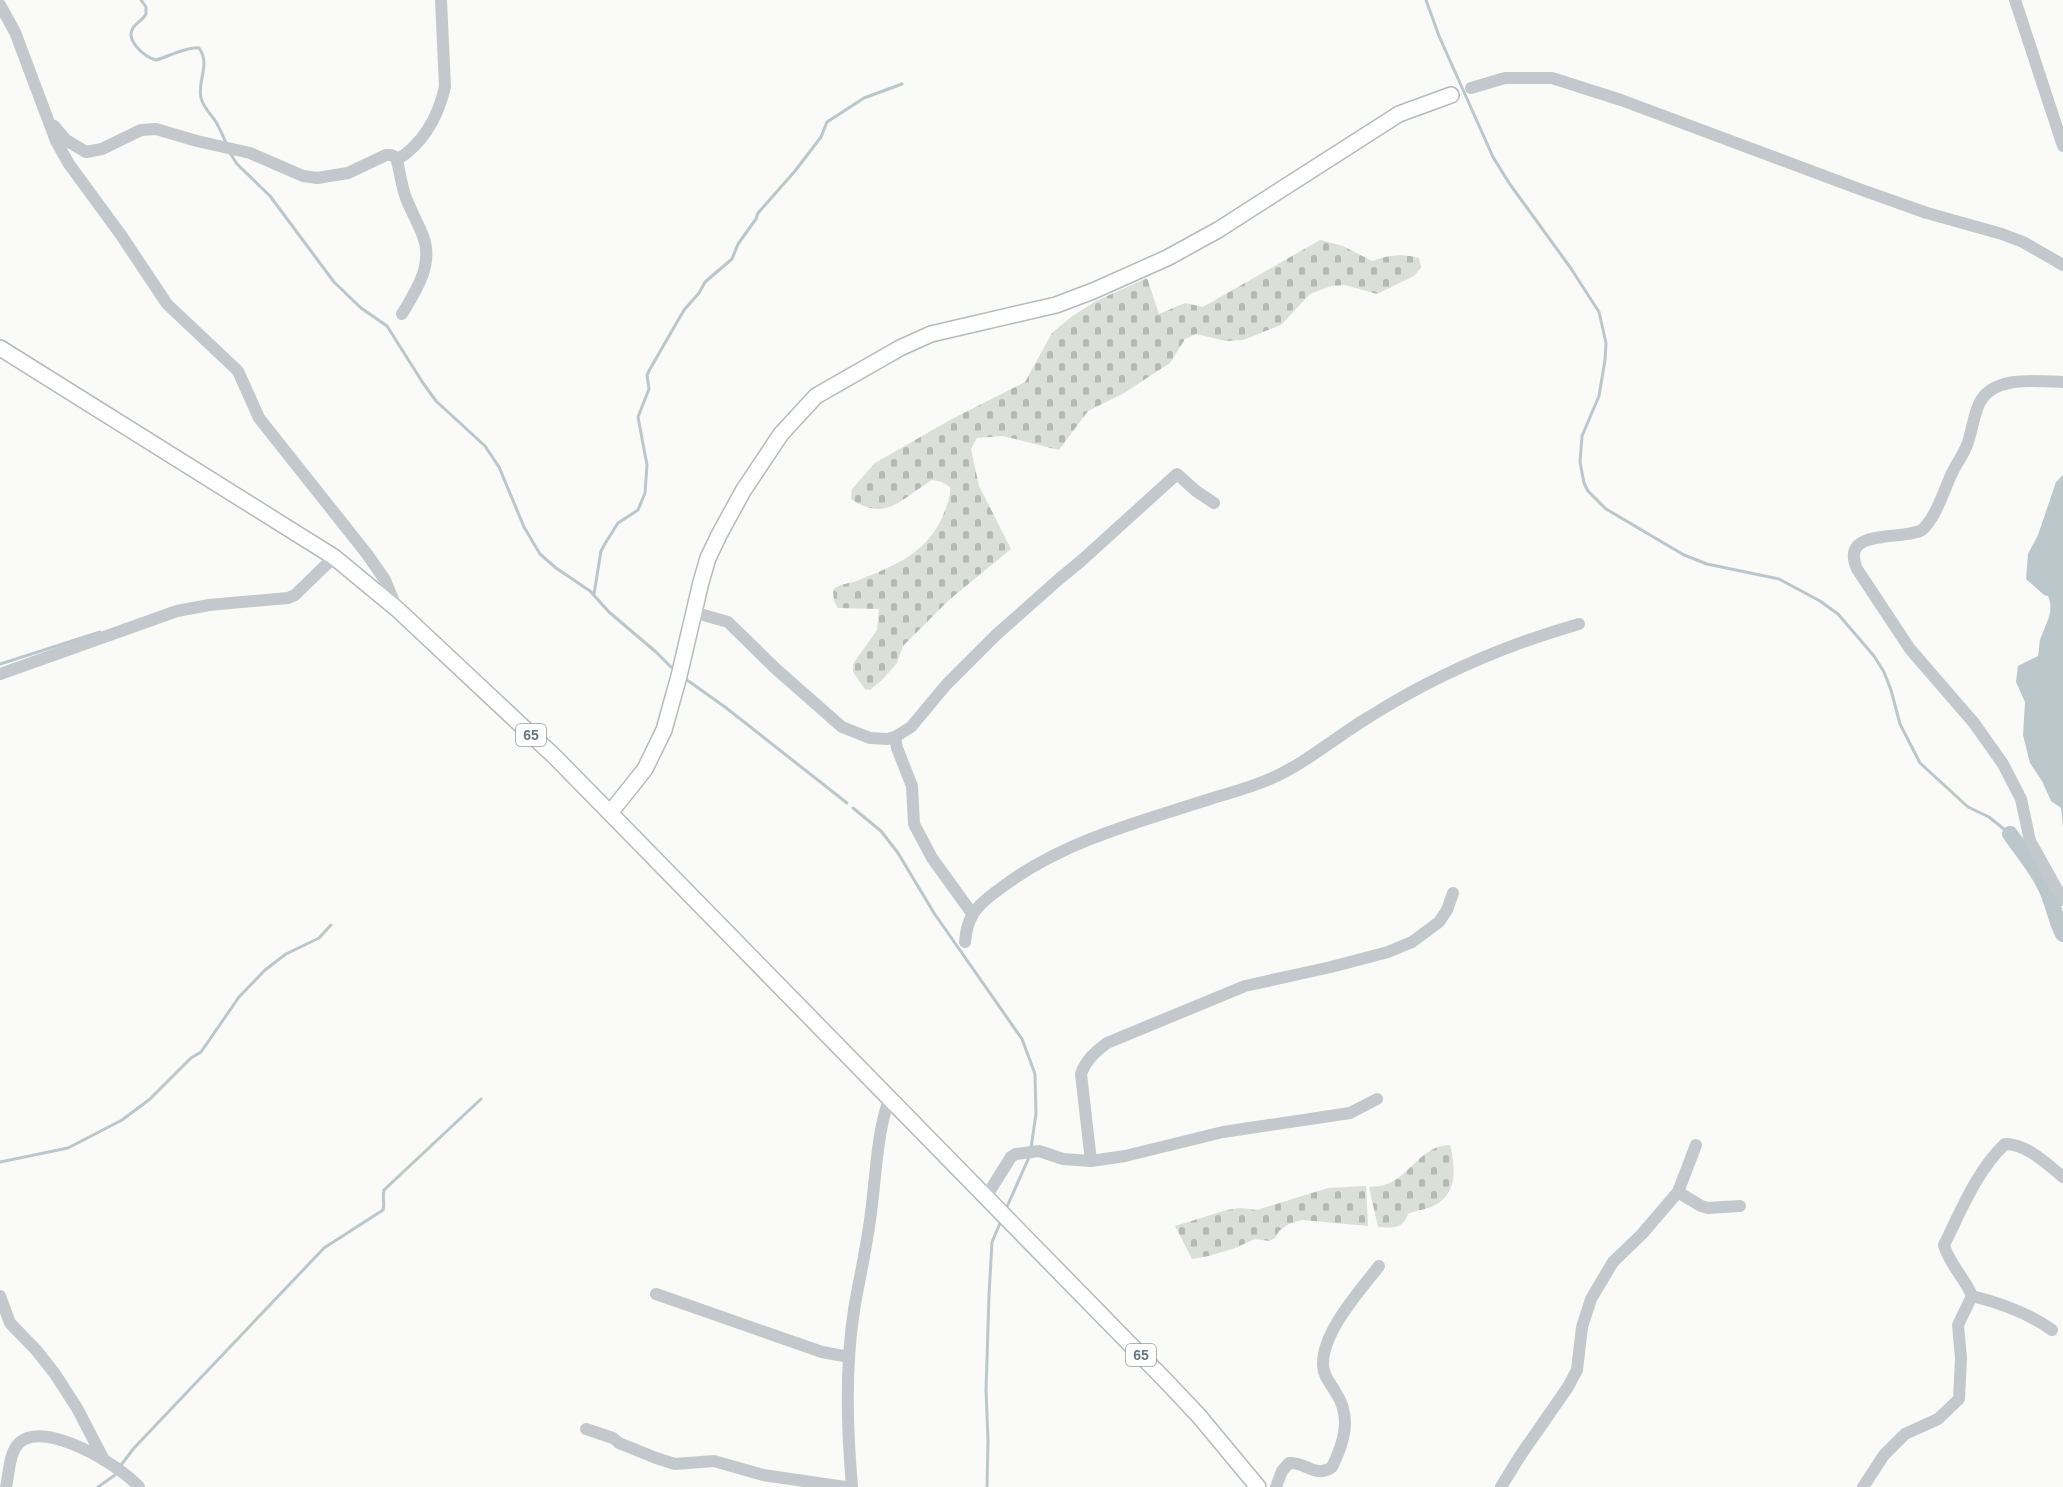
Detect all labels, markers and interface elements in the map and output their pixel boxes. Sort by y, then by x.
road number: 65 [516,724,546,746]
road number: 65 [1126,1344,1156,1366]

